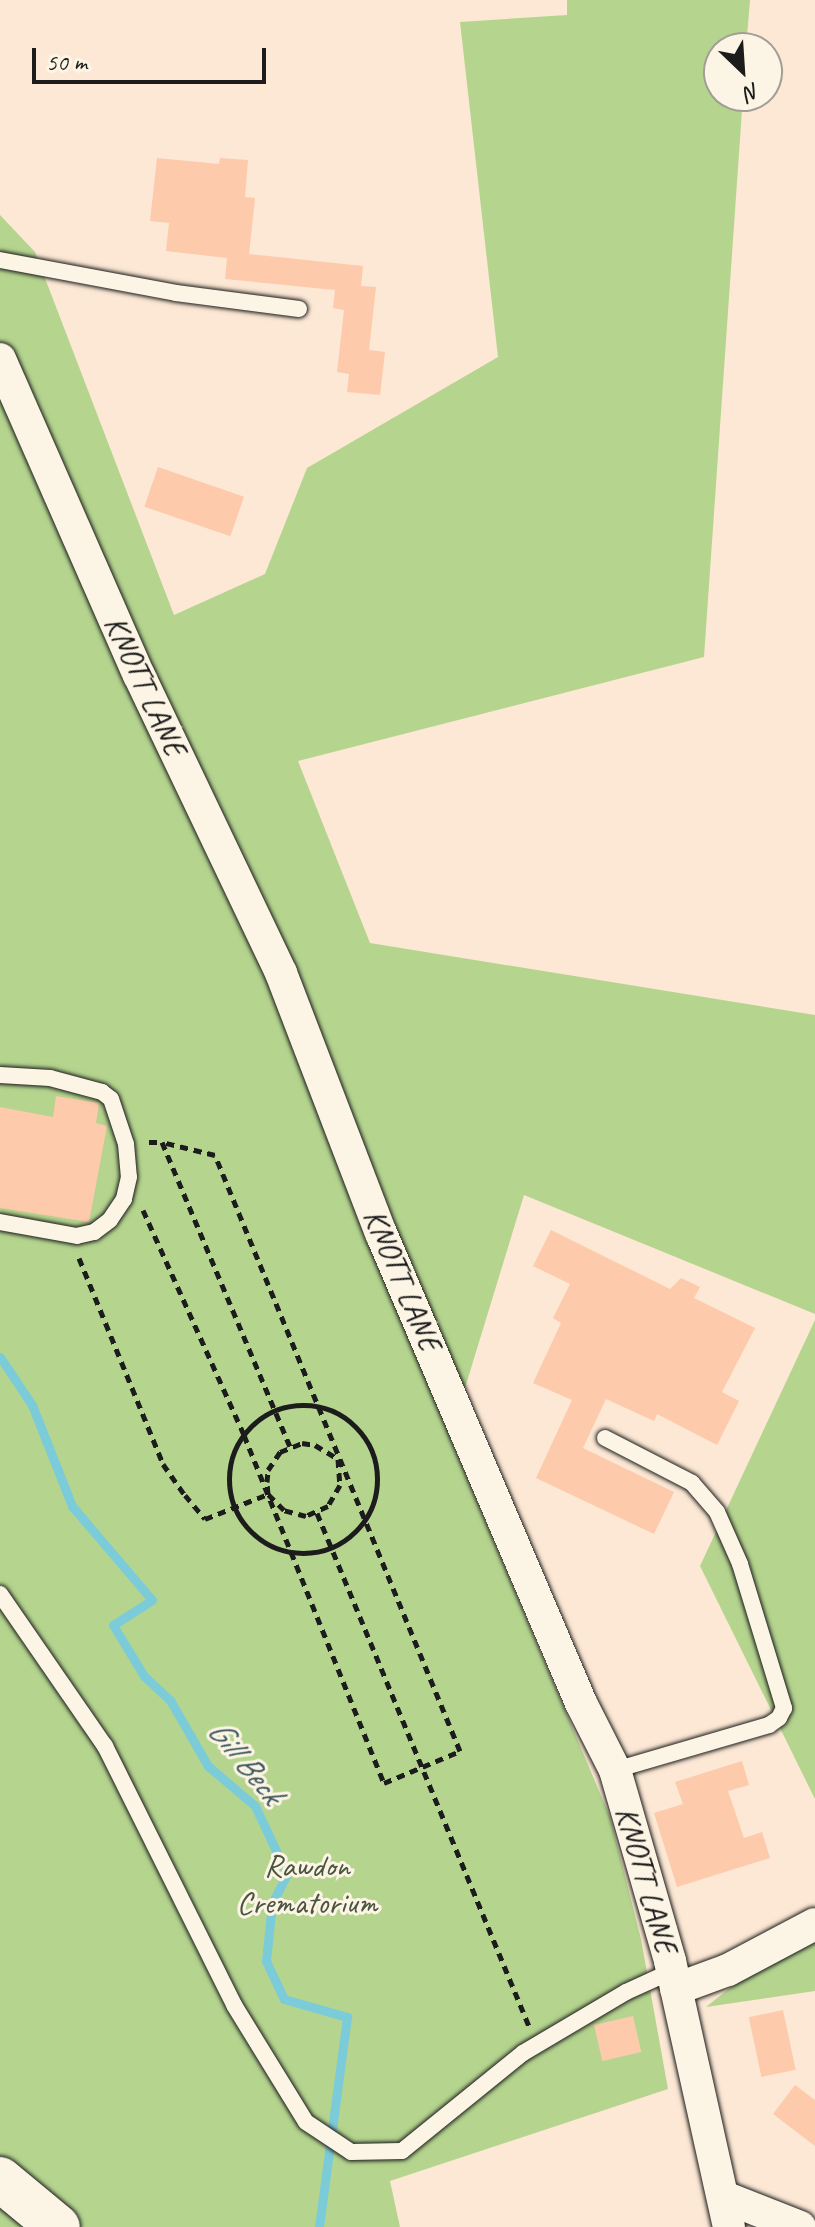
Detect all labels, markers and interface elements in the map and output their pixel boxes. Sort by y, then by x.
scale bar [36,32,270,82]
north arrow [703,32,783,112]
text: 50 m [46,47,87,77]
text: N [740,76,764,108]
street label: KNOTT LANE [96,609,194,763]
street label: KNOTT LANE [355,1203,449,1357]
water label: Gill Beck [200,1711,292,1811]
street label: KNOTT LANE [607,1802,685,1958]
park label: Rawdon Crematorium [237,1848,377,1923]

